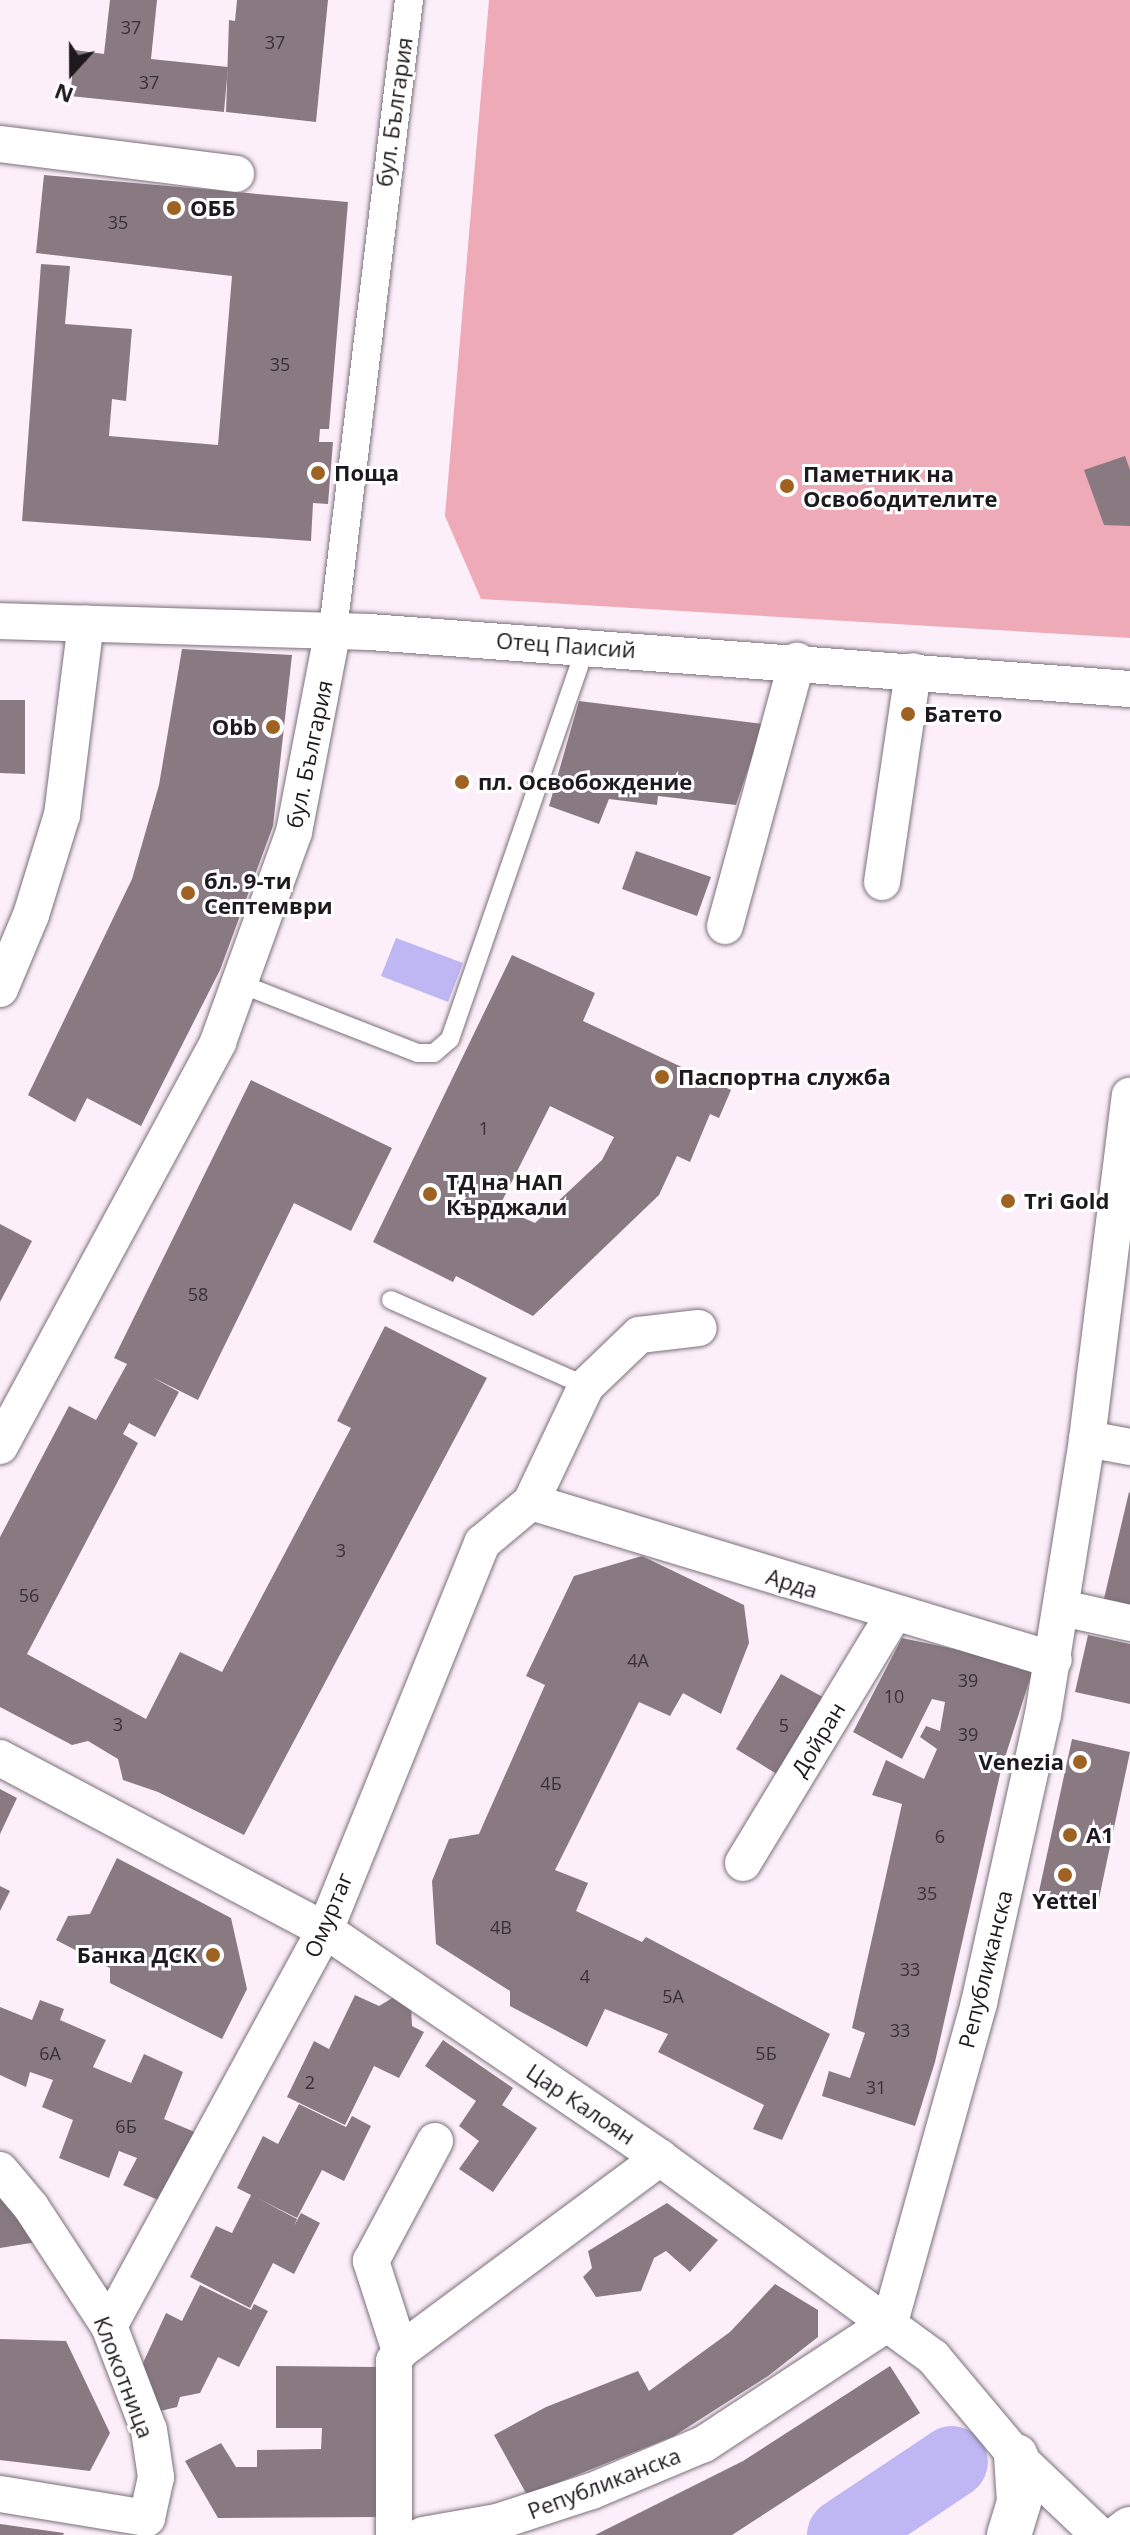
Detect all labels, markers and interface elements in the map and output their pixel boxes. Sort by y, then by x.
house number: 37 [121,16,141,38]
house number: 37 [265,31,285,53]
north arrow [32,32,112,112]
street label: бул. България [370,36,418,188]
house number: 37 [139,71,159,93]
text: N [50,77,77,112]
place label: ОББ [190,195,236,221]
marker: ОББ [165,199,183,217]
house number: 35 [108,211,128,233]
house number: 35 [270,353,290,375]
place label: Поща [334,460,399,486]
place label: Паметник на Освободителите [803,460,997,512]
marker: Поща [309,464,327,482]
marker: Паметник на Освободителите [778,477,796,495]
street label: Отец Паисий [495,627,637,663]
street label: бул. България [280,678,338,830]
place label: Батето [924,701,1002,727]
marker: Батето [899,705,917,723]
place label: Obb [212,714,257,740]
marker: Obb [264,718,282,736]
place label: пл. Освобождение [478,769,692,795]
marker: пл. Освобождение [453,773,471,791]
place label: бл. 9-ти Септември [204,867,333,918]
marker: бл. 9-ти Септември [179,884,197,902]
place label: Паспортна служба [678,1064,891,1090]
marker: Паспортна служба [653,1068,671,1086]
house number: 1 [479,1117,489,1139]
place label: ТД на НАП Кърджали [446,1168,567,1220]
marker: ТД на НАП Кърджали [421,1185,439,1203]
place label: Tri Gold [1024,1188,1109,1214]
marker: Tri Gold [999,1192,1017,1210]
house number: 58 [188,1283,208,1305]
house number: 3 [336,1539,346,1561]
street label: Арда [763,1563,821,1603]
house number: 56 [19,1584,39,1606]
house number: 4А [627,1649,649,1671]
house number: 39 [958,1669,978,1691]
house number: 10 [884,1685,904,1707]
street label: Дойран [786,1697,850,1781]
house number: 3 [113,1713,123,1735]
house number: 5 [779,1714,789,1736]
house number: 39 [958,1723,978,1745]
place label: Venezia [979,1749,1064,1775]
marker: Venezia [1071,1753,1089,1771]
house number: 4Б [540,1772,562,1794]
place label: A1 [1086,1822,1114,1848]
house number: 6 [935,1825,945,1847]
marker: A1 [1061,1826,1079,1844]
marker: Yettel [1056,1866,1074,1884]
street label: Омуртаг [298,1869,358,1961]
house number: 35 [917,1882,937,1904]
street label: Републиканска [953,1887,1017,2051]
place label: Yettel [1032,1888,1098,1914]
house number: 4В [490,1916,512,1938]
place label: Банка ДСК [77,1942,197,1968]
marker: Банка ДСК [204,1946,222,1964]
house number: 33 [900,1958,920,1980]
house number: 4 [580,1965,590,1987]
house number: 5А [662,1985,684,2007]
house number: 33 [890,2019,910,2041]
house number: 6А [39,2042,61,2064]
house number: 5Б [755,2042,777,2064]
street label: Цар Калоян [522,2058,640,2150]
house number: 2 [305,2071,315,2093]
house number: 31 [866,2076,886,2098]
house number: 6Б [115,2115,137,2137]
street label: Клокотница [89,2312,159,2442]
street label: Републиканска [524,2442,684,2524]

